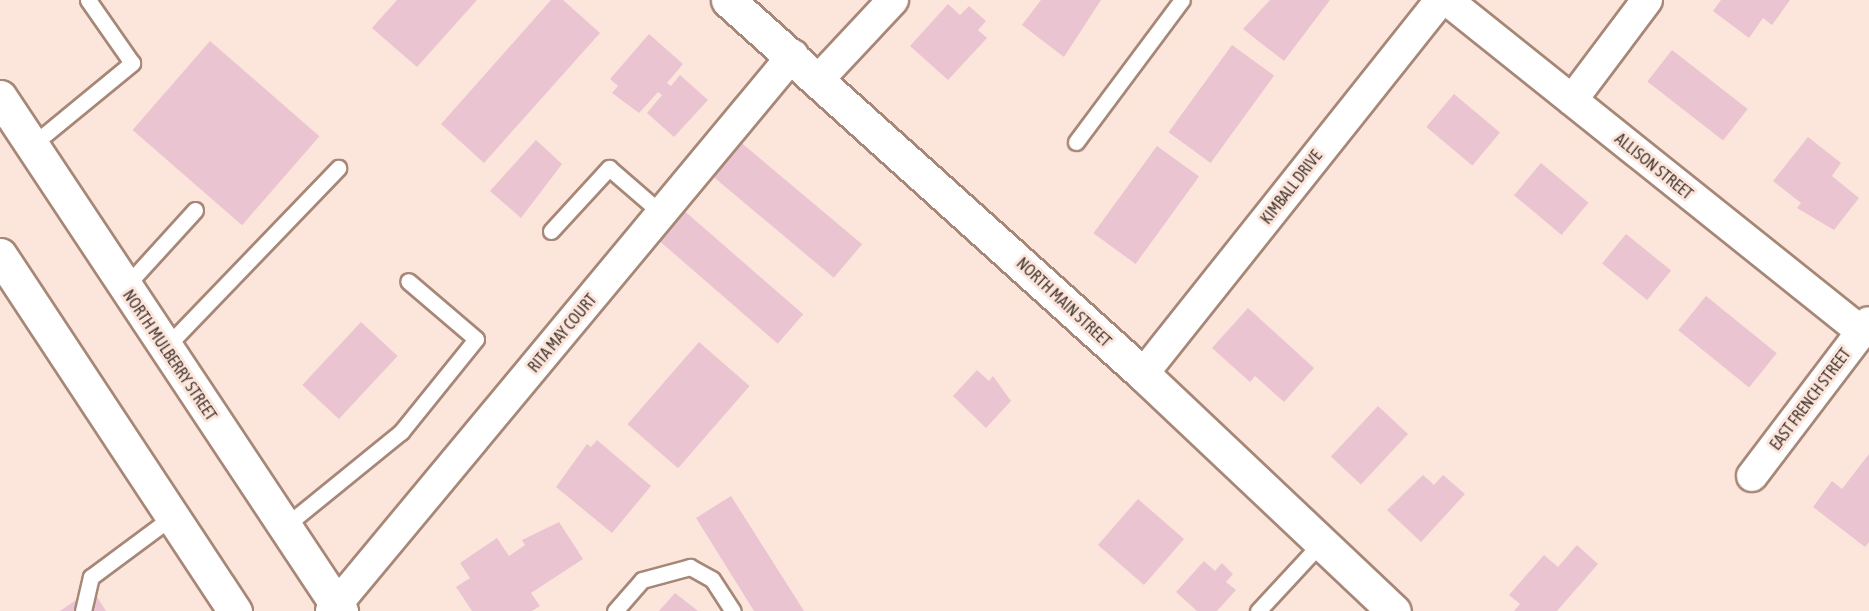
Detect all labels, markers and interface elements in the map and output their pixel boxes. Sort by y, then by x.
street label: ALLISON STREET [1611,129,1697,203]
street label: KIMBALL DRIVE [1256,146,1326,228]
street label: NORTH MAIN STREET [1013,253,1115,351]
street label: NORTH MULBERRY STREET [119,286,221,424]
street label: RITA MAY COURT [524,290,600,376]
street label: EAST FRENCH STREET [1766,344,1854,454]

